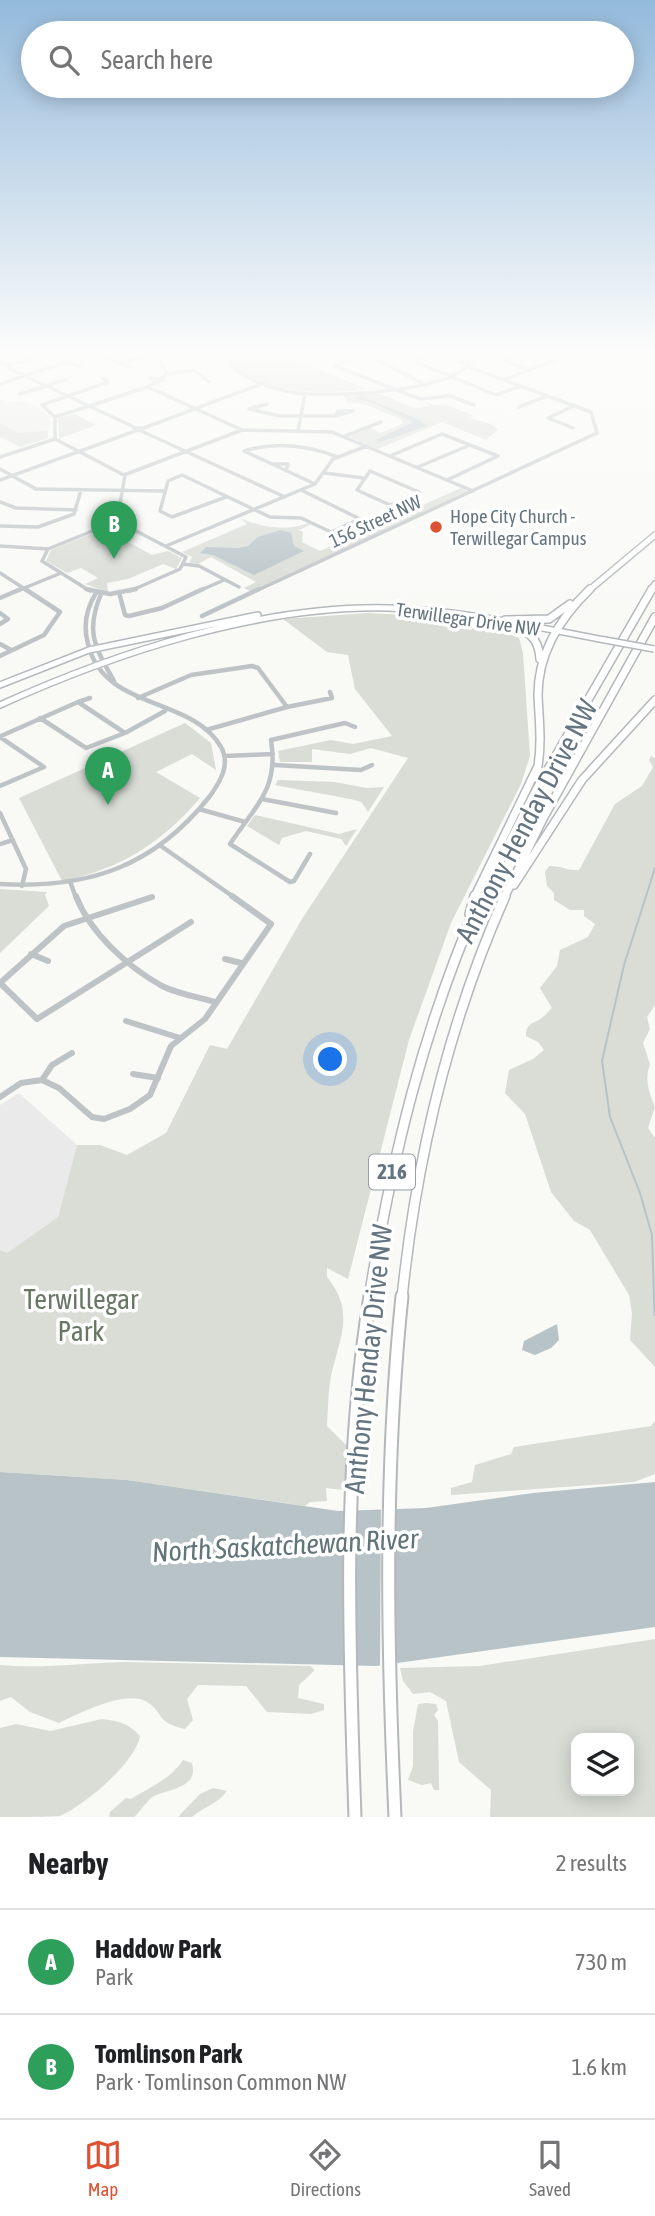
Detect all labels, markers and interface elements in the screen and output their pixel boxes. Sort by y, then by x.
search box [21,21,634,98]
icon: search [45,41,83,79]
text: Search here [101,45,213,75]
street label: 156 Street NW [326,490,425,552]
pin: B [91,501,137,559]
place label: Hope City Church - Terwillegar Campus [450,505,587,549]
marker: Hope City Church - Terwillegar Campus [428,519,444,535]
street label: Terwillegar Drive NW [395,598,542,640]
street label: Anthony Henday Drive NW [448,694,604,948]
pin: A [85,747,131,805]
your location [313,1042,347,1076]
road number: 216 [369,1154,415,1190]
street label: Anthony Henday Drive NW [338,1222,398,1495]
park label: Terwillegar Park [24,1283,139,1347]
water label: North Saskatchewan River [151,1522,421,1568]
map controls [571,1733,634,1796]
button: layers [571,1733,634,1796]
text: Nearby [28,1846,108,1880]
text: 2 results [556,1850,627,1876]
text: Haddow Park [95,1934,221,1964]
text: A [45,1949,57,1975]
text: 730 m [575,1949,627,1975]
text: Park [95,1964,133,1990]
text: Tomlinson Park [95,2039,242,2069]
text: B [46,2054,56,2080]
text: 1.6 km [571,2054,627,2080]
text: Park · Tomlinson Common NW [95,2069,346,2095]
tab: Map [84,2136,122,2200]
tab: Directions [290,2136,361,2200]
tab: Saved [529,2136,571,2200]

